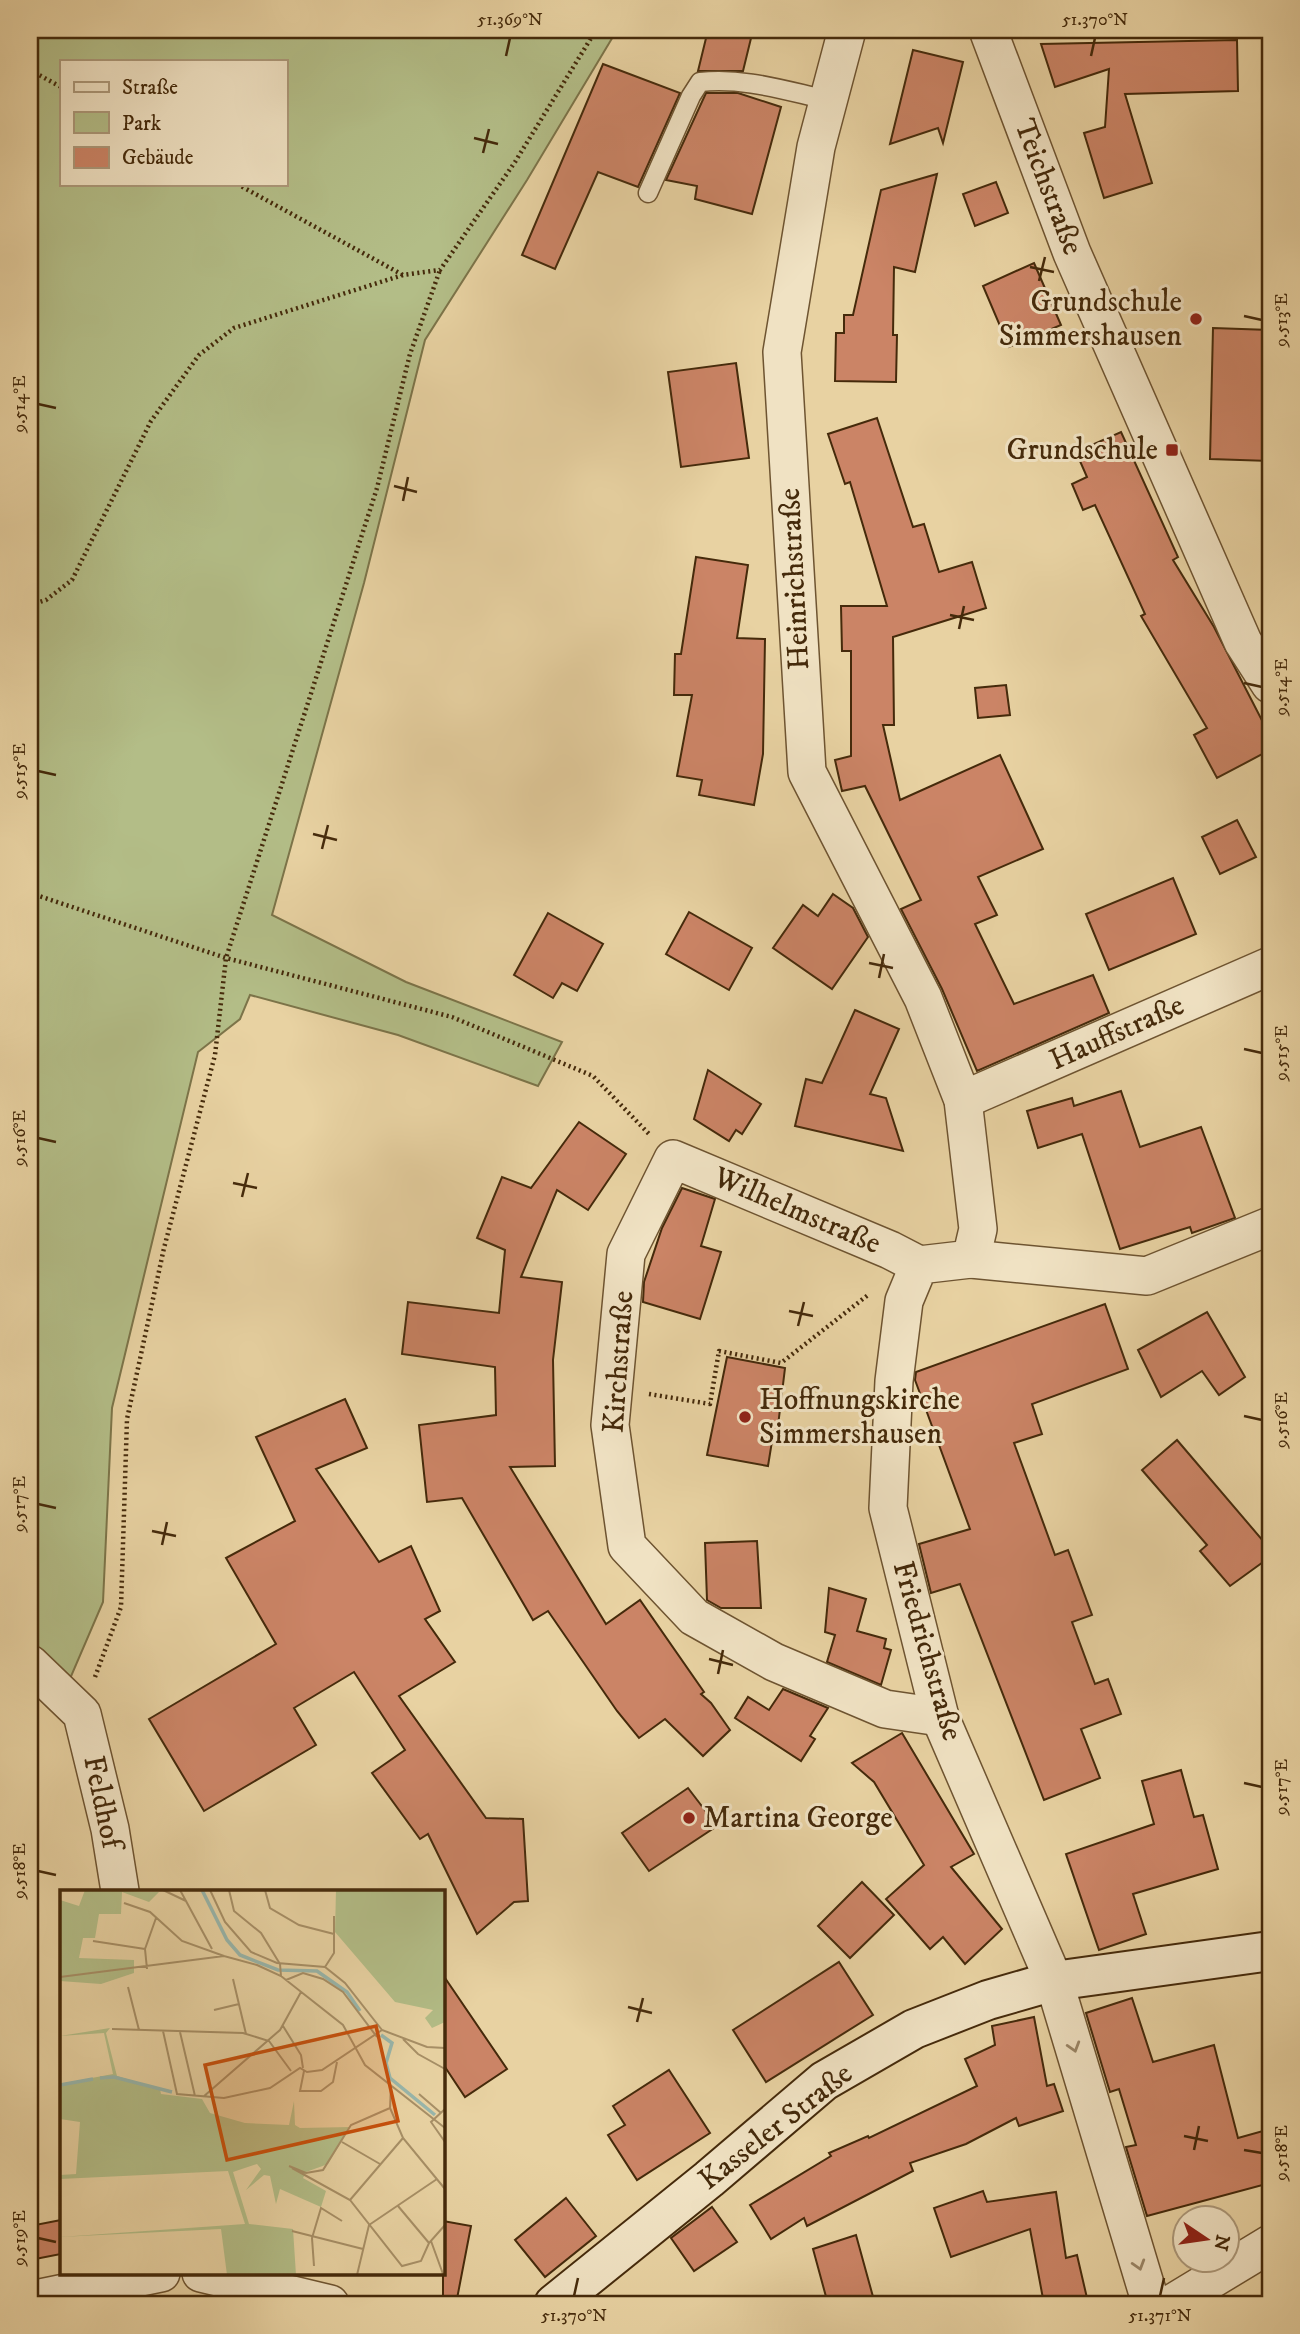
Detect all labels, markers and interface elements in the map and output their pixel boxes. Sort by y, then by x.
text: 51.369°N [477,9,543,31]
text: 51.370°N [1062,9,1128,31]
legend [60,60,287,186]
text: Straße [122,75,178,101]
text: Park [122,111,162,137]
street label: Teichstraße [1005,114,1091,260]
text: Gebäude [122,145,194,171]
place label: Grundschule Simmershausen [999,284,1182,355]
text: 9.513°E [1271,293,1293,348]
marker: Grundschule Simmershausen [1188,311,1204,327]
text: 9.514°E [9,375,31,434]
place label: Grundschule [1007,432,1158,469]
marker: Grundschule [1164,442,1180,458]
street label: Heinrichstraße [772,487,818,671]
text: 9.514°E [1271,658,1293,717]
text: 9.515°E [9,743,31,800]
street label: Hauffstraße [1044,987,1190,1079]
text: 9.515°E [1271,1025,1293,1082]
text: 9.516°E [9,1110,31,1167]
street label: Wilhelmstraße [707,1159,886,1263]
street label: Kirchstraße [596,1290,642,1434]
place label: Hoffnungskirche Simmershausen [759,1382,960,1453]
text: 9.516°E [1271,1392,1293,1449]
marker: Hoffnungskirche Simmershausen [737,1409,753,1425]
text: 9.517°E [9,1475,31,1533]
street label: Friedrichstraße [884,1557,970,1745]
street label: Feldhof [74,1752,131,1856]
text: 9.517°E [1271,1758,1293,1816]
place label: Martina George [703,1800,893,1837]
marker: Martina George [681,1810,697,1826]
text: 9.518°E [9,1843,31,1900]
inset map [60,1890,444,2274]
one-way arrow [1065,2040,1080,2052]
street label: Kasseler Straße [692,2055,860,2199]
text: 9.518°E [1271,2125,1293,2182]
north arrow [1170,2204,1240,2274]
text: 9.519°E [9,2210,31,2267]
text: N [1208,2232,1234,2253]
one-way arrow [1130,2258,1145,2270]
text: 51.370°N [541,2305,607,2327]
text: 51.371°N [1128,2305,1192,2327]

